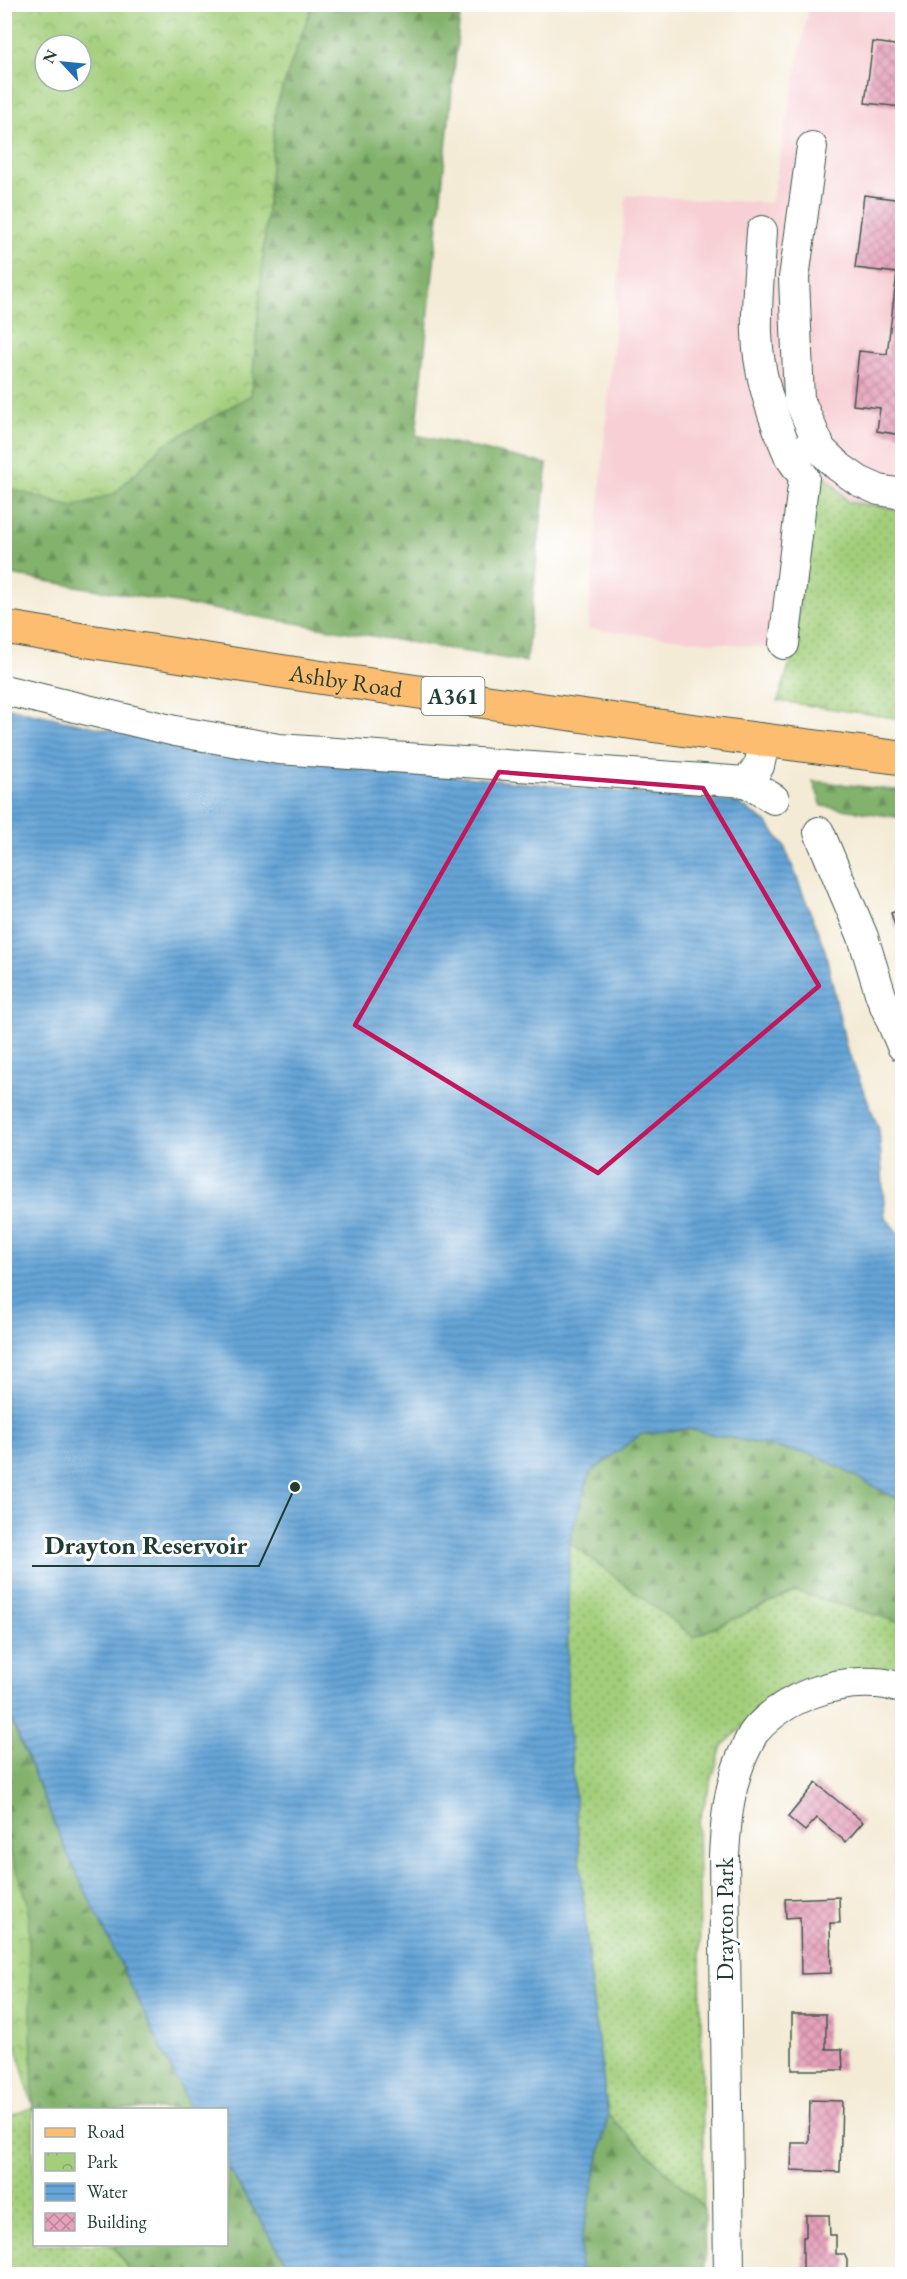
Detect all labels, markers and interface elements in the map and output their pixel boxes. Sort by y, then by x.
north arrow [33,33,93,93]
text: N [38,46,62,67]
street label: Ashby Road [286,657,405,705]
road number: A361 [422,677,484,715]
callout: Drayton Reservoir [32,1522,259,1566]
text: Drayton Reservoir [45,1528,248,1562]
street label: Drayton Park [709,1856,740,1981]
legend [33,2108,228,2246]
text: Road [87,2120,126,2143]
text: Park [87,2150,118,2173]
text: Water [87,2180,128,2203]
text: Building [87,2210,147,2233]

